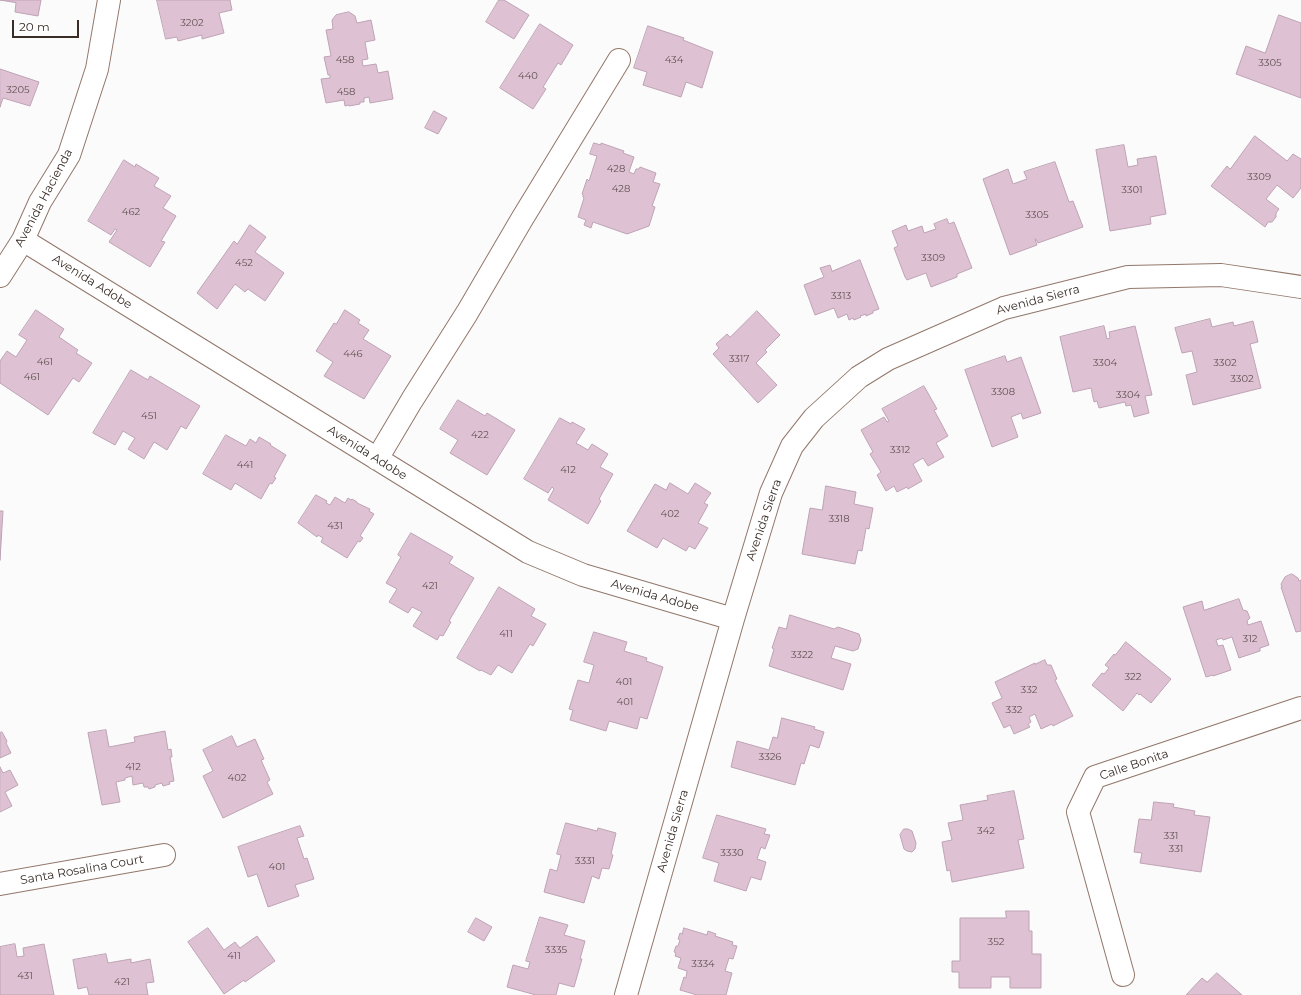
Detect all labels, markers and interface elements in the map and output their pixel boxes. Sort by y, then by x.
scale bar [14,12,81,38]
house number: 3202 [180,17,204,29]
text: 20 m [19,19,50,34]
house number: 458 [336,54,354,66]
house number: 434 [665,54,683,66]
house number: 3305 [1258,57,1282,69]
house number: 440 [518,70,538,82]
house number: 3205 [6,84,30,96]
house number: 458 [337,86,355,98]
street label: Avenida Hacienda [12,147,76,249]
house number: 428 [607,163,625,175]
house number: 3309 [1247,171,1271,183]
house number: 428 [612,183,630,195]
house number: 3301 [1121,184,1143,196]
house number: 462 [122,206,140,218]
house number: 3305 [1025,209,1049,221]
street label: Avenida Adobe [50,252,134,312]
house number: 3309 [921,252,945,264]
house number: 452 [235,257,253,269]
street label: Avenida Sierra [995,282,1081,318]
house number: 3313 [831,290,851,302]
house number: 446 [343,348,363,360]
house number: 3317 [729,353,749,365]
house number: 461 [37,356,53,368]
house number: 3304 [1093,357,1117,369]
house number: 3302 [1213,357,1237,369]
house number: 461 [24,371,40,383]
house number: 3302 [1230,373,1254,385]
house number: 3308 [991,386,1015,398]
house number: 3304 [1116,389,1140,401]
house number: 451 [141,410,157,422]
street label: Avenida Adobe [325,423,409,483]
house number: 422 [471,429,489,441]
house number: 3312 [890,444,910,456]
house number: 441 [237,459,253,471]
house number: 412 [560,464,576,476]
street label: Avenida Sierra [743,477,785,563]
house number: 402 [661,508,679,520]
house number: 3318 [828,513,850,525]
house number: 431 [327,520,343,532]
street label: Avenida Adobe [609,577,701,615]
house number: 421 [422,580,438,592]
house number: 411 [499,628,513,640]
house number: 312 [1243,633,1257,645]
house number: 3322 [791,649,813,661]
house number: 322 [1125,671,1141,683]
house number: 401 [616,676,632,688]
house number: 332 [1021,684,1037,696]
house number: 401 [617,696,633,708]
house number: 332 [1006,704,1022,716]
street label: Calle Bonita [1098,746,1170,784]
house number: 3326 [759,751,781,763]
house number: 412 [125,761,141,773]
house number: 402 [228,772,246,784]
street label: Avenida Sierra [654,788,692,874]
house number: 342 [977,825,995,837]
house number: 331 [1164,830,1178,842]
house number: 331 [1169,843,1183,855]
house number: 3330 [720,847,744,859]
street label: Santa Rosalina Court [19,852,145,888]
house number: 3331 [575,855,595,867]
house number: 401 [269,861,285,873]
house number: 352 [988,936,1004,948]
house number: 3335 [545,944,567,956]
house number: 411 [227,950,241,962]
house number: 3334 [691,958,715,970]
house number: 431 [17,970,33,982]
house number: 421 [114,976,130,988]

